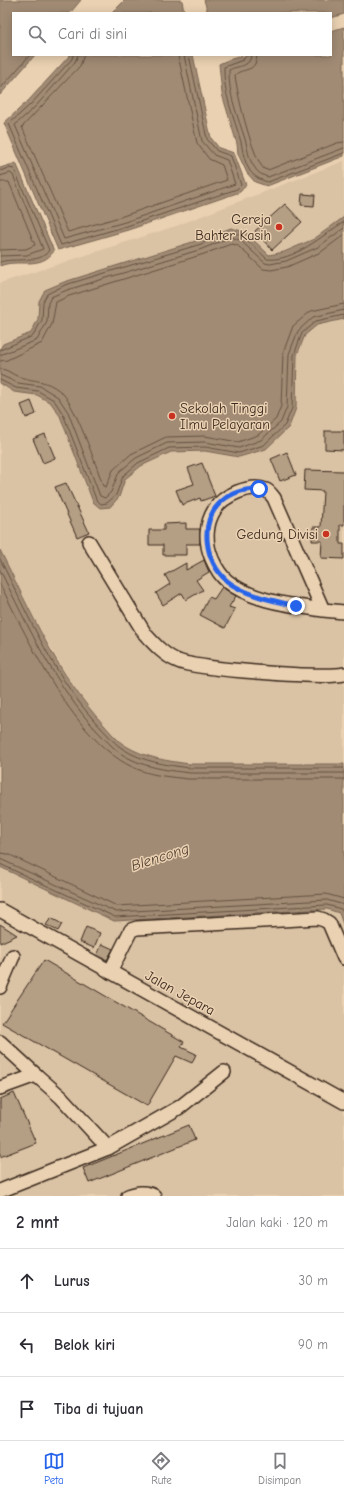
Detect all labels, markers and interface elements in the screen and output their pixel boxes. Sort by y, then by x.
search box [12,12,332,56]
icon: search [26,23,48,45]
text: Cari di sini [58,25,127,43]
place label: Gereja Bahter Kasih [195,211,271,244]
marker: Gereja Bahter Kasih [274,222,284,232]
place label: Sekolah Tinggi Ilmu Pelayaran [180,400,270,433]
marker: Sekolah Tinggi Ilmu Pelayaran [167,411,177,421]
route start [250,480,268,498]
place label: Gedung Divisi [237,526,318,543]
marker: Gedung Divisi [321,529,331,539]
route end [287,597,305,615]
water label: Blencong [129,839,191,875]
street label: Jalan Jepara [142,967,218,1019]
text: 2 mnt [16,1213,59,1232]
text: Jalan kaki · 120 m [226,1215,328,1230]
icon: ahead [16,1270,38,1292]
text: Lurus [54,1272,90,1290]
text: 30 m [298,1273,328,1288]
icon: left [16,1334,38,1356]
text: Belok kiri [54,1336,115,1354]
text: 90 m [298,1337,328,1352]
icon: arrive [16,1398,38,1420]
text: Tiba di tujuan [54,1400,143,1418]
tab: Peta [43,1450,65,1487]
tab: Rute [150,1450,172,1487]
tab: Disimpan [258,1450,301,1487]

